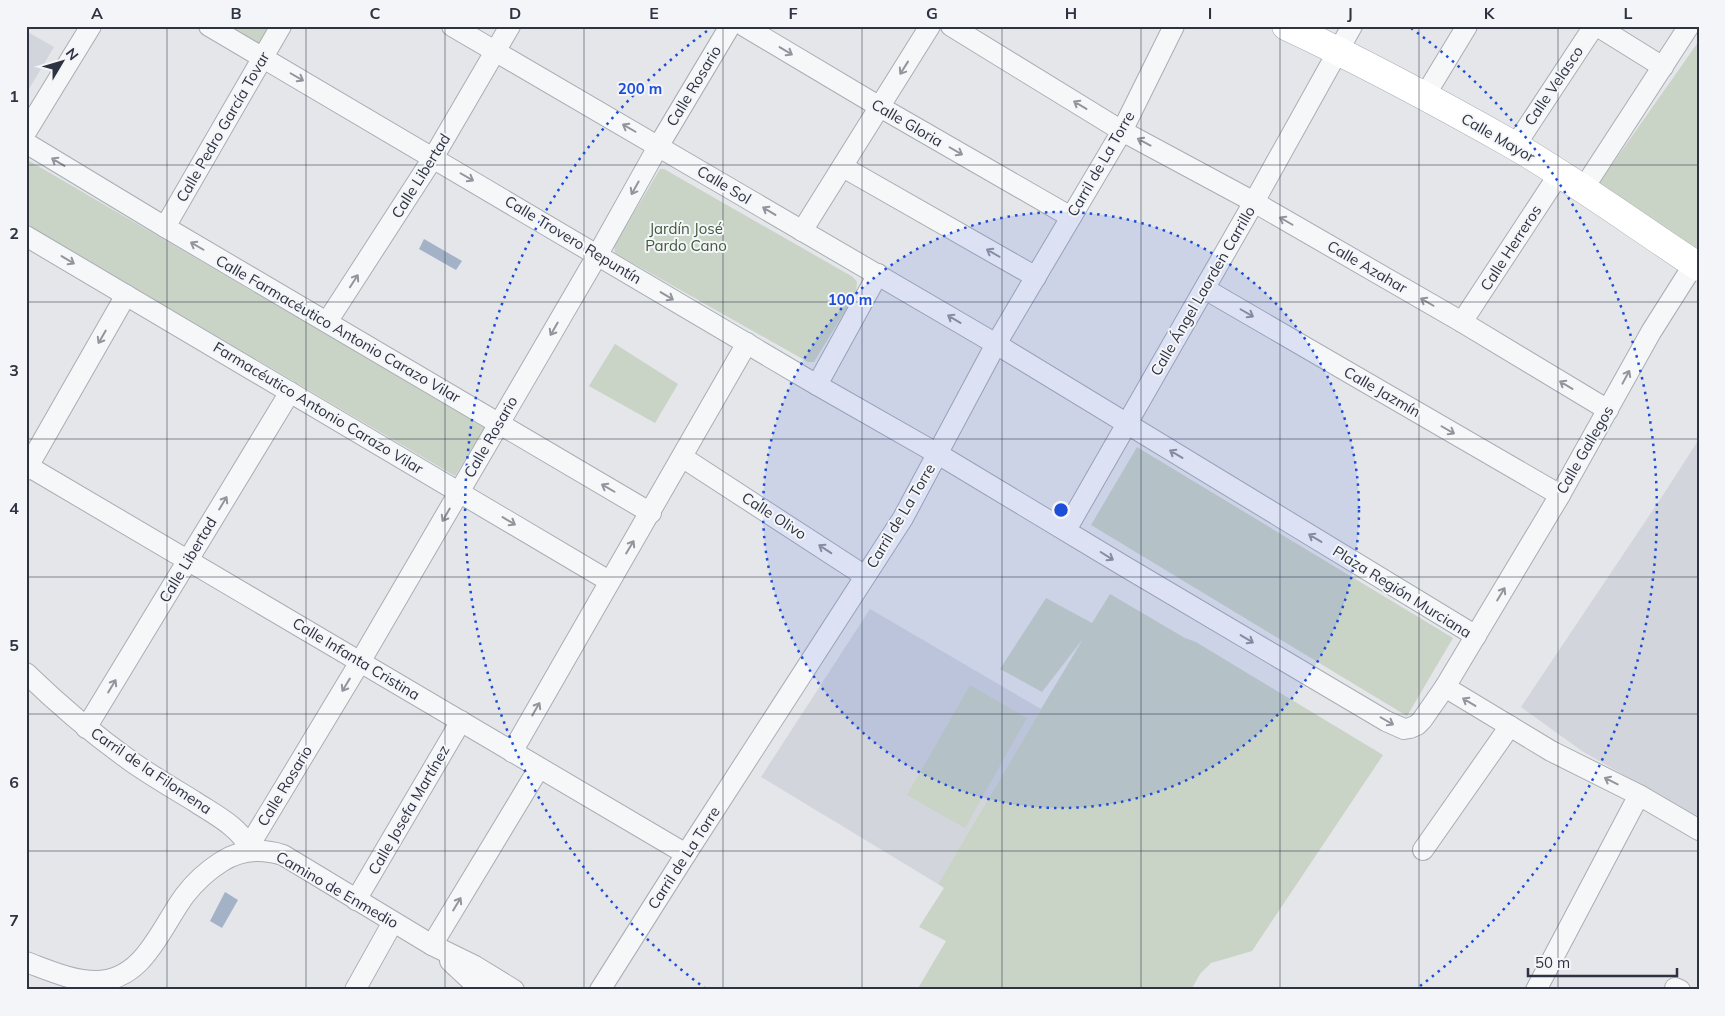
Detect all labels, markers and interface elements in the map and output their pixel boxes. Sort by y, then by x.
text: A [91,3,103,23]
text: B [230,3,242,23]
text: C [370,3,381,23]
text: D [509,3,521,23]
text: E [649,3,659,23]
text: F [788,3,798,23]
text: G [926,3,938,23]
text: H [1065,3,1077,23]
text: I [1208,3,1212,23]
text: J [1347,3,1353,23]
text: K [1484,3,1496,23]
text: L [1624,3,1633,23]
north arrow [38,38,88,88]
street label: Calle Rosario [662,42,725,130]
street label: Calle Velasco [1520,42,1587,129]
text: N [62,44,83,64]
one-way arrow [778,47,792,57]
street label: Calle Pedro García Tovar [172,48,274,205]
one-way arrow [899,60,909,74]
one-way arrow [289,73,303,83]
text: 200 m [618,79,662,98]
text: 1 [9,86,19,106]
street label: Calle Gloria [868,94,946,151]
one-way arrow [1074,100,1088,110]
street label: Carril de La Torre [1063,108,1138,220]
street label: Calle Mayor [1458,109,1539,167]
one-way arrow [622,123,636,133]
street label: Calle Libertad [387,130,454,222]
one-way arrow [1137,137,1151,147]
one-way arrow [949,147,963,157]
one-way arrow [51,157,65,167]
street label: Calle Sol [694,161,755,208]
one-way arrow [459,173,473,183]
one-way arrow [629,180,639,195]
street label: Calle Trovero Repuntín [501,191,645,288]
street label: Calle Herreros [1476,201,1545,294]
street label: Calle Ángel Laorden Carrillo [1146,202,1259,379]
one-way arrow [762,206,776,216]
one-way arrow [1279,215,1294,225]
park label: Jardín José Pardo Cano [645,219,727,255]
text: 2 [9,223,19,243]
street label: Calle Azahar [1324,236,1411,297]
one-way arrow [190,240,204,250]
one-way arrow [987,247,1001,257]
street label: Calle Farmacéutico Antonio Carazo Vilar [212,251,464,407]
one-way arrow [61,256,75,266]
one-way arrow [348,274,359,288]
text: 100 m [828,290,872,309]
one-way arrow [660,291,674,301]
one-way arrow [1420,296,1435,306]
one-way arrow [1239,308,1254,318]
one-way arrow [948,314,962,324]
one-way arrow [549,321,558,336]
one-way arrow [97,330,107,345]
street label: Farmacéutico Antonio Carazo Vilar [210,338,426,478]
text: 3 [9,360,19,380]
street label: Calle Jazmín [1340,362,1424,421]
one-way arrow [1622,370,1631,385]
one-way arrow [1560,379,1574,389]
street label: Calle Rosario [460,393,522,481]
street label: Calle Gallegos [1552,402,1617,497]
one-way arrow [1440,425,1455,435]
one-way arrow [1169,448,1183,458]
street label: Carril de La Torre [862,460,939,571]
one-way arrow [602,482,616,492]
street label: Calle Olivo [738,488,810,544]
one-way arrow [219,496,229,510]
text: 4 [9,498,19,518]
centre of rings [1052,501,1070,519]
one-way arrow [441,507,451,522]
street label: Calle Libertad [155,514,220,606]
one-way arrow [502,517,516,527]
one-way arrow [1308,532,1322,542]
one-way arrow [625,540,635,554]
street label: Plaza Región Murciana [1329,541,1475,642]
one-way arrow [818,544,832,554]
one-way arrow [1100,551,1114,561]
one-way arrow [1497,587,1507,601]
street label: Calle Infanta Cristina [289,613,423,704]
one-way arrow [1239,634,1253,644]
text: 5 [9,635,19,655]
one-way arrow [341,678,351,692]
one-way arrow [107,680,117,694]
one-way arrow [1462,696,1476,706]
one-way arrow [531,702,541,717]
one-way arrow [1379,717,1394,726]
street label: Carril de la Filomena [87,723,215,818]
street label: Calle Josefa Martínez [364,741,454,878]
street label: Calle Rosario [253,742,316,830]
text: 6 [9,772,19,792]
one-way arrow [1603,775,1618,785]
street label: Carril de La Torre [643,803,724,913]
street label: Camino de Enmedio [273,847,402,932]
one-way arrow [452,897,462,911]
text: 7 [9,910,19,930]
scale bar [1528,946,1676,978]
text: 50 m [1535,953,1570,972]

